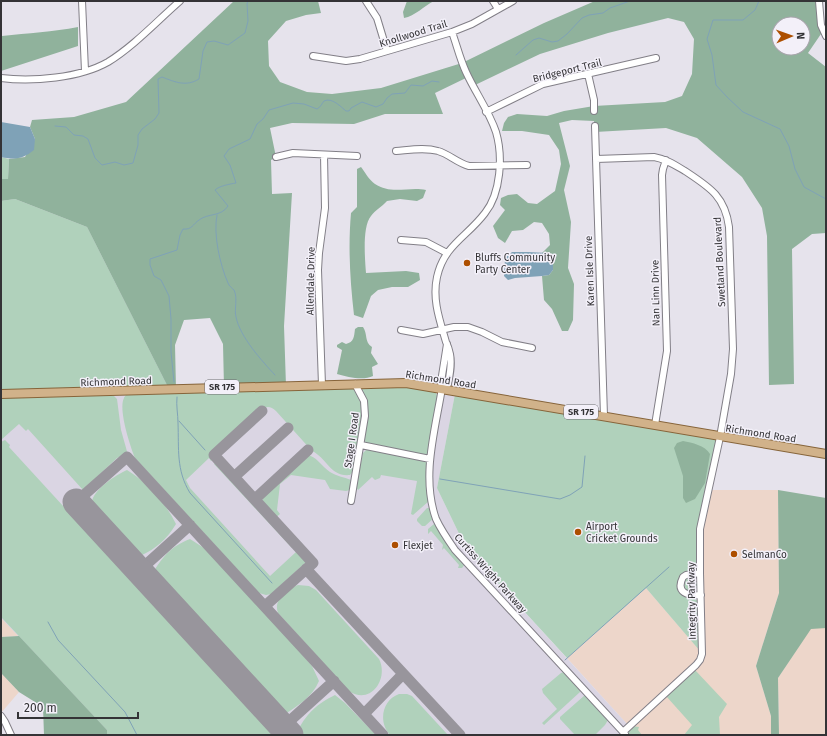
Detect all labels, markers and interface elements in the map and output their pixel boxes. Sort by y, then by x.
north arrow [771,16,811,56]
street label: Knollwood Trail [378,18,449,50]
text: N [794,32,807,40]
street label: Bridgeport Trail [531,57,603,85]
street label: Swetland Boulevard [712,217,728,307]
street label: Karen Isle Drive [583,235,597,307]
street label: Allendale Drive [304,247,318,315]
place label: Bluffs Community Party Center [475,252,555,276]
marker: Bluffs Community Party Center [462,258,472,268]
street label: Nan Linn Drive [649,260,663,326]
street label: Richmond Road [405,368,477,392]
street label: Richmond Road [80,375,152,389]
road number: SR 175 [205,380,239,394]
road number: SR 175 [564,405,598,419]
street label: Stage I Road [342,411,362,469]
street label: Richmond Road [725,422,797,446]
place label: Airport Cricket Grounds [586,521,658,545]
marker: Airport Cricket Grounds [573,527,583,537]
street label: Curtiss Wright Parkway [451,532,529,616]
marker: Flexjet [390,540,400,550]
place label: Flexjet [403,540,433,552]
marker: SelmanCo [729,549,739,559]
place label: SelmanCo [742,549,787,561]
street label: Integrity Parkway [685,562,699,640]
scale bar [18,694,138,720]
text: 200 m [24,701,57,715]

